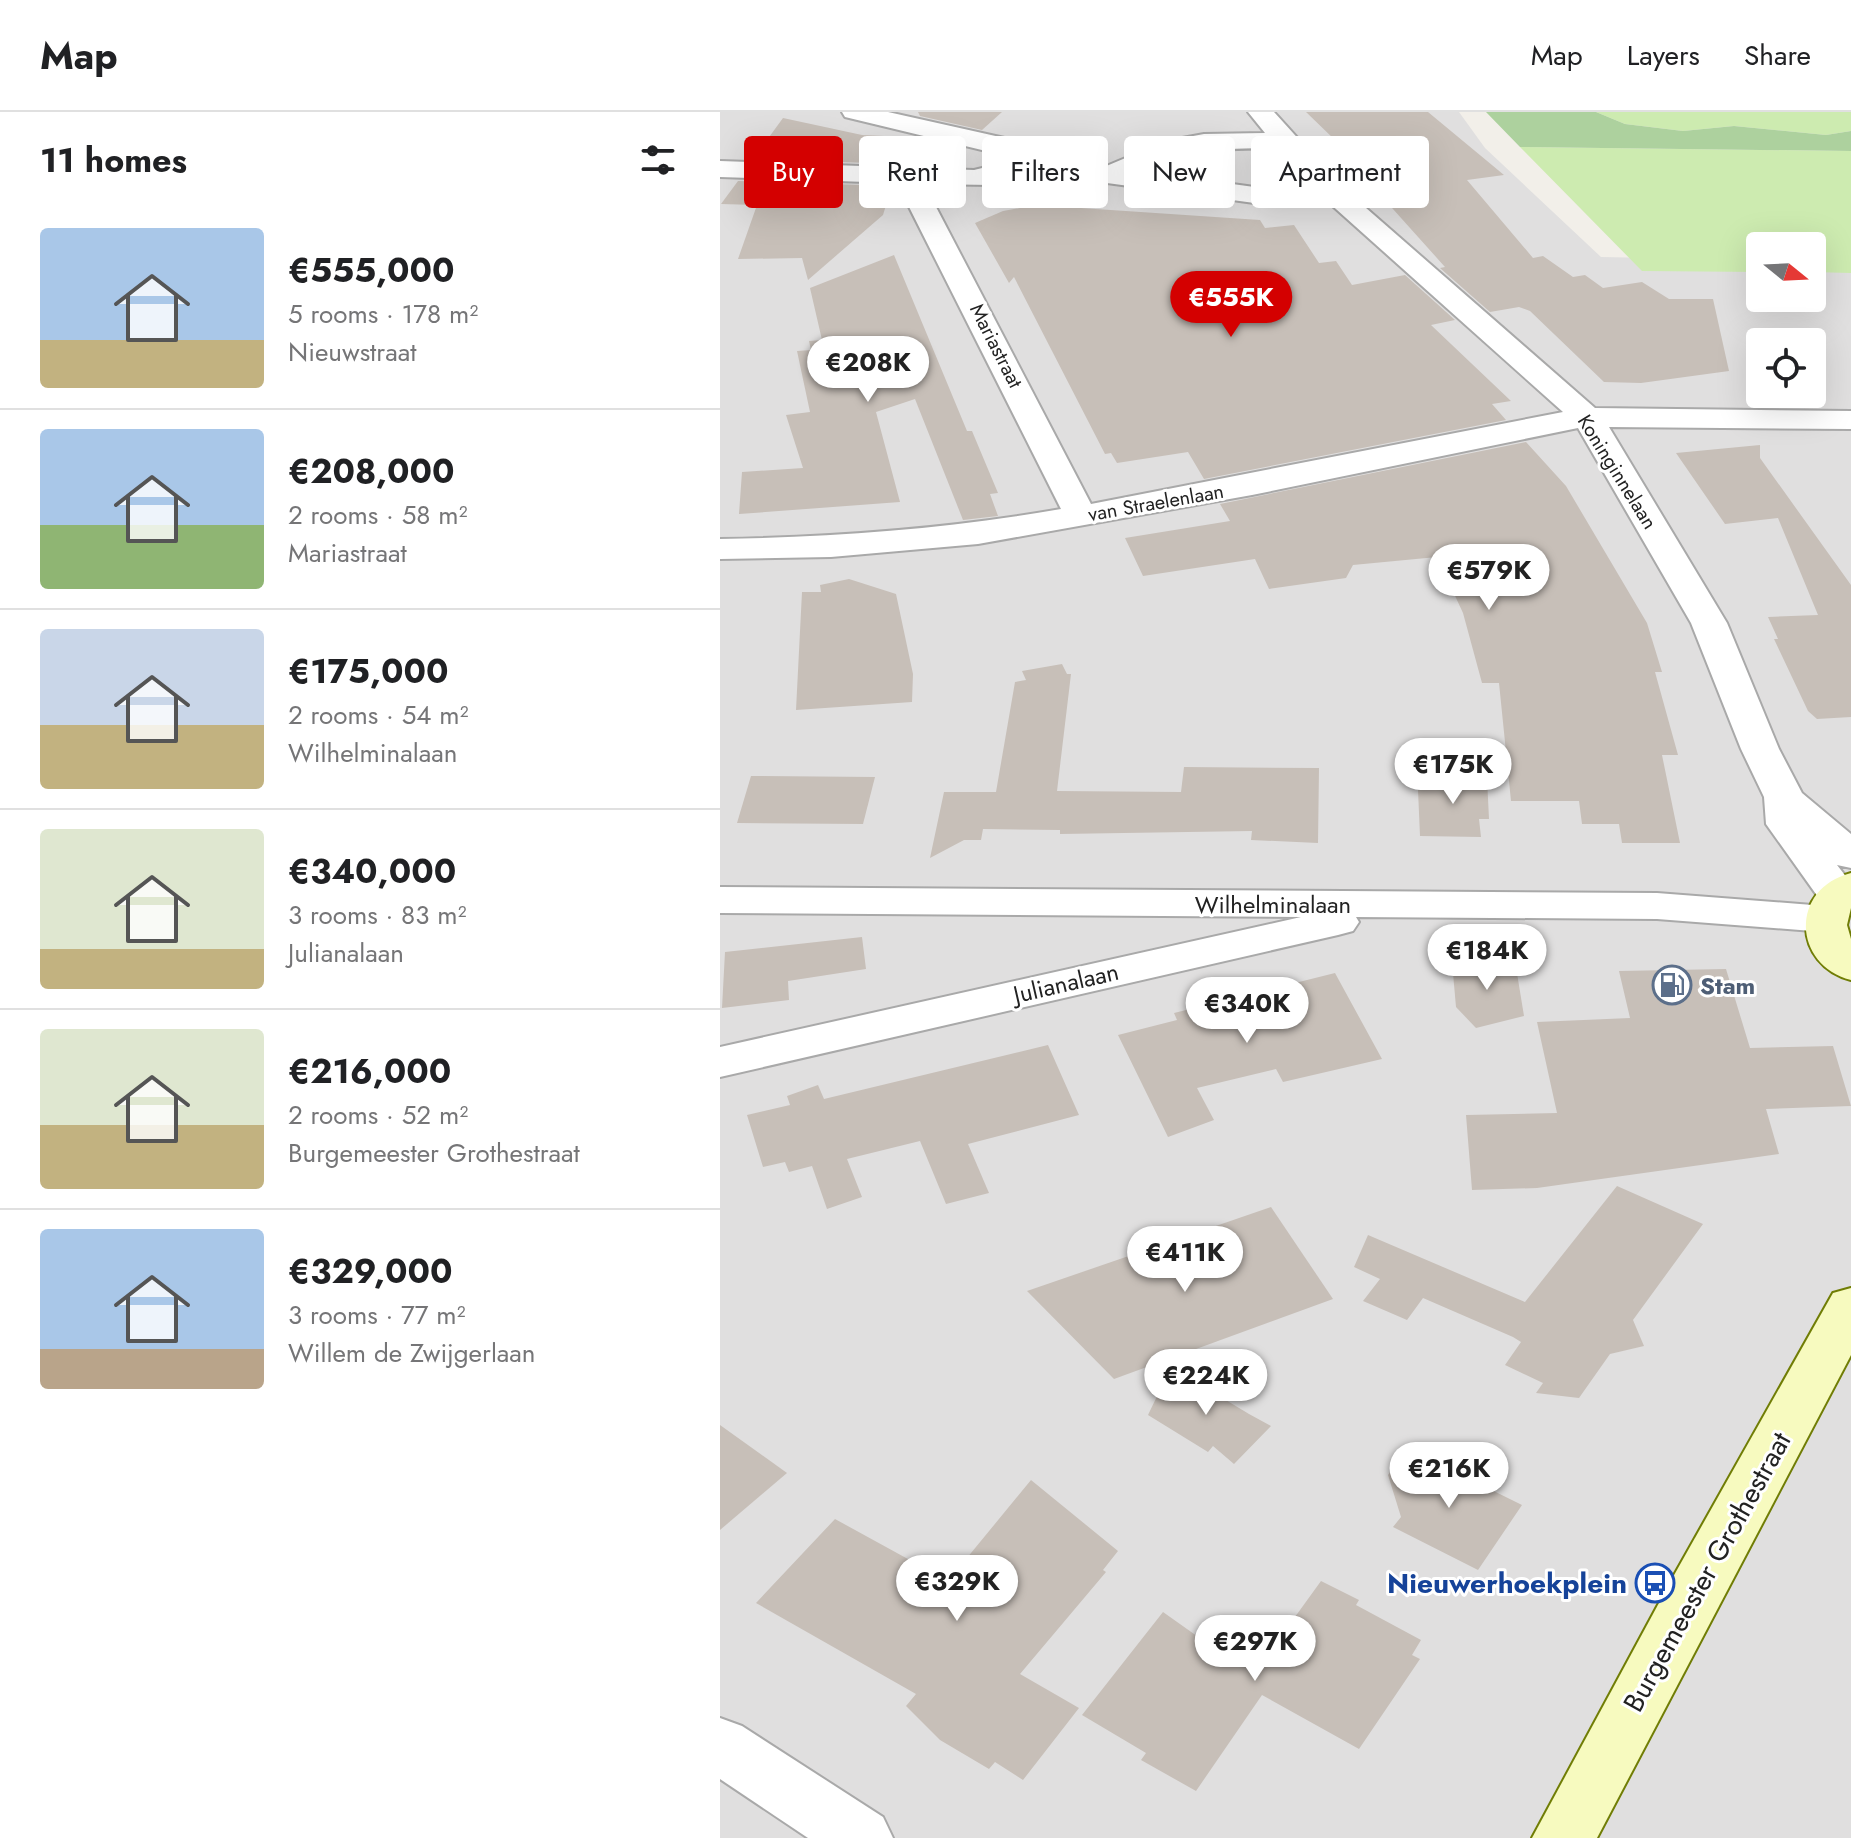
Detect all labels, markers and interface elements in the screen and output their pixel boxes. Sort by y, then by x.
text: Map [40,28,118,83]
text: Map [1531,35,1583,76]
text: Layers [1627,35,1700,76]
text: Share [1744,35,1811,76]
text: 11 homes [40,136,187,185]
chip: Buy [744,136,843,208]
chip: Rent [859,136,966,208]
chip: Filters [982,136,1108,208]
chip: New [1124,136,1235,208]
chip: Apartment [1251,136,1429,208]
icon: filters [636,138,680,182]
north arrow [1746,232,1826,312]
map controls [1746,232,1826,408]
text: €555,000 [288,246,455,295]
icon: home [104,260,200,356]
pin: €555K [1175,271,1287,339]
text: €555K [1188,278,1274,316]
text: 5 rooms · 178 m² [288,295,478,333]
street label: Mariastraat [962,299,1030,393]
button: locate [1746,328,1826,408]
text: Nieuwstraat [288,333,417,371]
pin: €208K [812,336,924,404]
text: €208K [825,343,911,381]
street label: Koninginnelaan [1570,409,1664,535]
text: €208,000 [288,447,454,496]
icon: home [104,461,200,557]
street label: van Straelenlaan [1086,477,1226,529]
text: 2 rooms · 58 m² [288,496,468,534]
text: Mariastraat [288,534,407,572]
pin: €579K [1433,544,1545,612]
text: €579K [1446,551,1532,589]
text: €175,000 [288,647,449,696]
icon: home [104,661,200,757]
text: 2 rooms · 54 m² [288,696,469,734]
text: Wilhelminalaan [288,734,457,772]
pin: €175K [1397,738,1509,806]
text: €175K [1413,745,1493,783]
text: €340,000 [288,847,456,896]
icon: home [104,861,200,957]
street label: Wilhelminalaan [1195,887,1351,922]
text: 3 rooms · 83 m² [288,896,467,934]
pin: €184K [1431,924,1543,992]
text: €184K [1446,931,1528,969]
text: Julianalaan [288,934,404,972]
street label: Julianalaan [1007,954,1122,1013]
fuel station icon: Stam [1651,964,1693,1006]
place label: Stam [1700,968,1755,1003]
pin: €340K [1191,977,1303,1045]
text: €340K [1204,984,1290,1022]
text: €216,000 [288,1047,451,1096]
icon: home [104,1061,200,1157]
text: 2 rooms · 52 m² [288,1096,468,1134]
text: Burgemeester Grothestraat [288,1134,580,1172]
pin: €411K [1129,1226,1241,1294]
text: €411K [1145,1233,1225,1271]
text: €329,000 [288,1247,453,1296]
icon: home [104,1261,200,1357]
text: 3 rooms · 77 m² [288,1296,465,1334]
text: Willem de Zwijgerlaan [288,1334,536,1372]
pin: €224K [1150,1349,1262,1417]
text: €224K [1162,1356,1250,1394]
street label: Burgemeester Grothestraat [1613,1424,1801,1719]
pin: €216K [1393,1442,1505,1510]
text: €216K [1408,1449,1490,1487]
pin: €329K [901,1555,1013,1623]
text: €329K [914,1562,1000,1600]
bus stop icon: Nieuwerhoekplein [1634,1562,1676,1604]
place label: Nieuwerhoekplein [1387,1563,1627,1604]
pin: €297K [1199,1615,1311,1683]
text: €297K [1213,1622,1297,1660]

